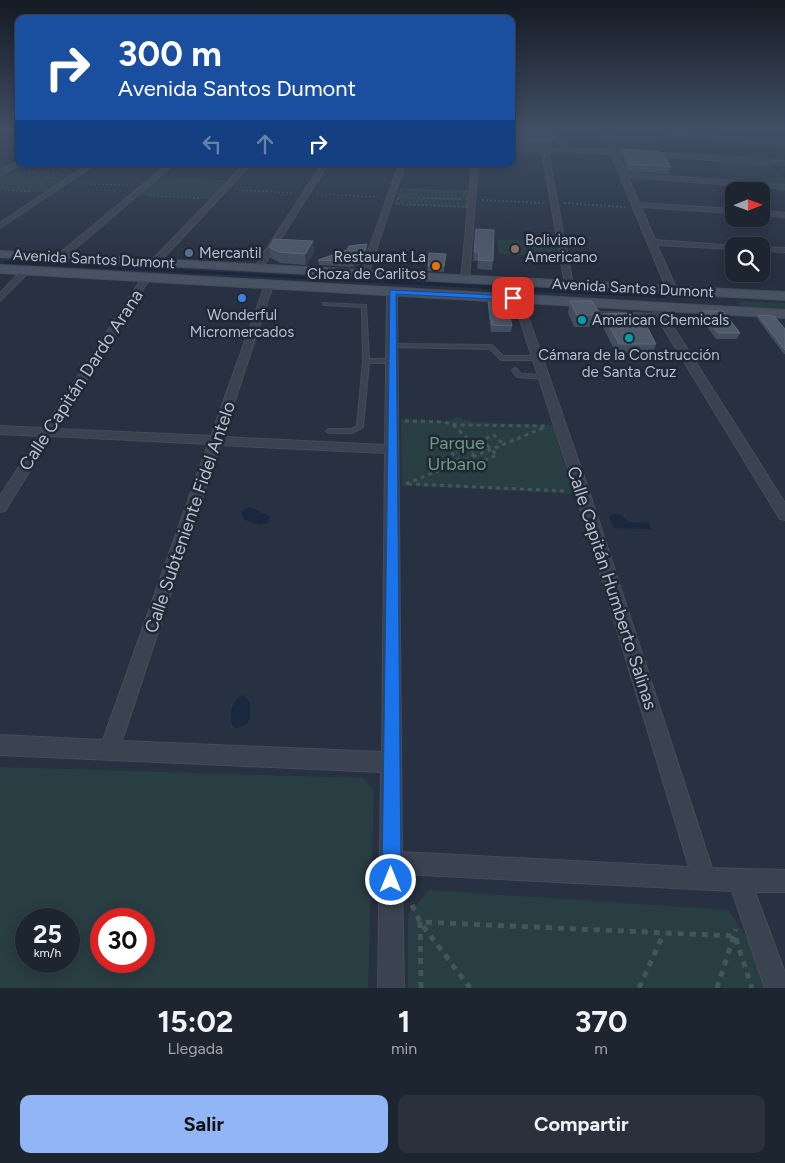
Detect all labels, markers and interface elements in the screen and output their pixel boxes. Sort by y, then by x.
text: 300 m [118,33,222,75]
icon: right [35,35,100,100]
text: Avenida Santos Dumont [118,75,356,102]
icon: left [198,130,226,158]
icon: ahead [251,130,279,158]
icon: right [304,130,332,158]
north arrow [725,182,770,228]
map controls [725,182,770,282]
place label: Boliviano Americano [525,231,598,266]
button: search [725,237,770,282]
marker: Boliviano Americano [509,243,521,255]
place label: Mercantil [199,244,262,262]
street label: Avenida Santos Dumont [13,246,176,272]
marker: Mercantil [183,247,195,259]
place label: Restaurant La Choza de Carlitos [307,248,426,283]
marker: Restaurant La Choza de Carlitos [430,260,442,272]
street label: Avenida Santos Dumont [552,275,715,301]
pin [492,277,534,319]
icon: arrive [499,284,527,312]
street label: Calle Capitán Dardo Arana [14,285,148,475]
marker: Wonderful Micromercados [236,292,248,304]
place label: Wonderful Micromercados [190,306,294,341]
place label: American Chemicals [592,311,729,329]
marker: American Chemicals [576,314,588,326]
marker: Cámara de la Construcción de Santa Cruz [623,332,635,344]
place label: Cámara de la Construcción de Santa Cruz [538,346,720,381]
street label: Calle Subteniente Fidel Antelo [140,398,240,636]
park label: Parque Urbano [427,432,487,475]
street label: Calle Capitán Humberto Salinas [562,463,662,713]
position arrow [364,853,416,905]
speed limit sign: 30 [90,908,155,973]
text: 25 [33,919,62,949]
text: km/h [34,946,61,960]
text: 15:02 [157,1003,233,1040]
text: 1 [398,1003,410,1040]
text: 370 [575,1003,627,1040]
text: Llegada [168,1039,223,1058]
text: min [391,1039,417,1058]
text: m [594,1039,608,1058]
button: Salir [20,1095,388,1153]
button: Compartir [398,1095,765,1153]

